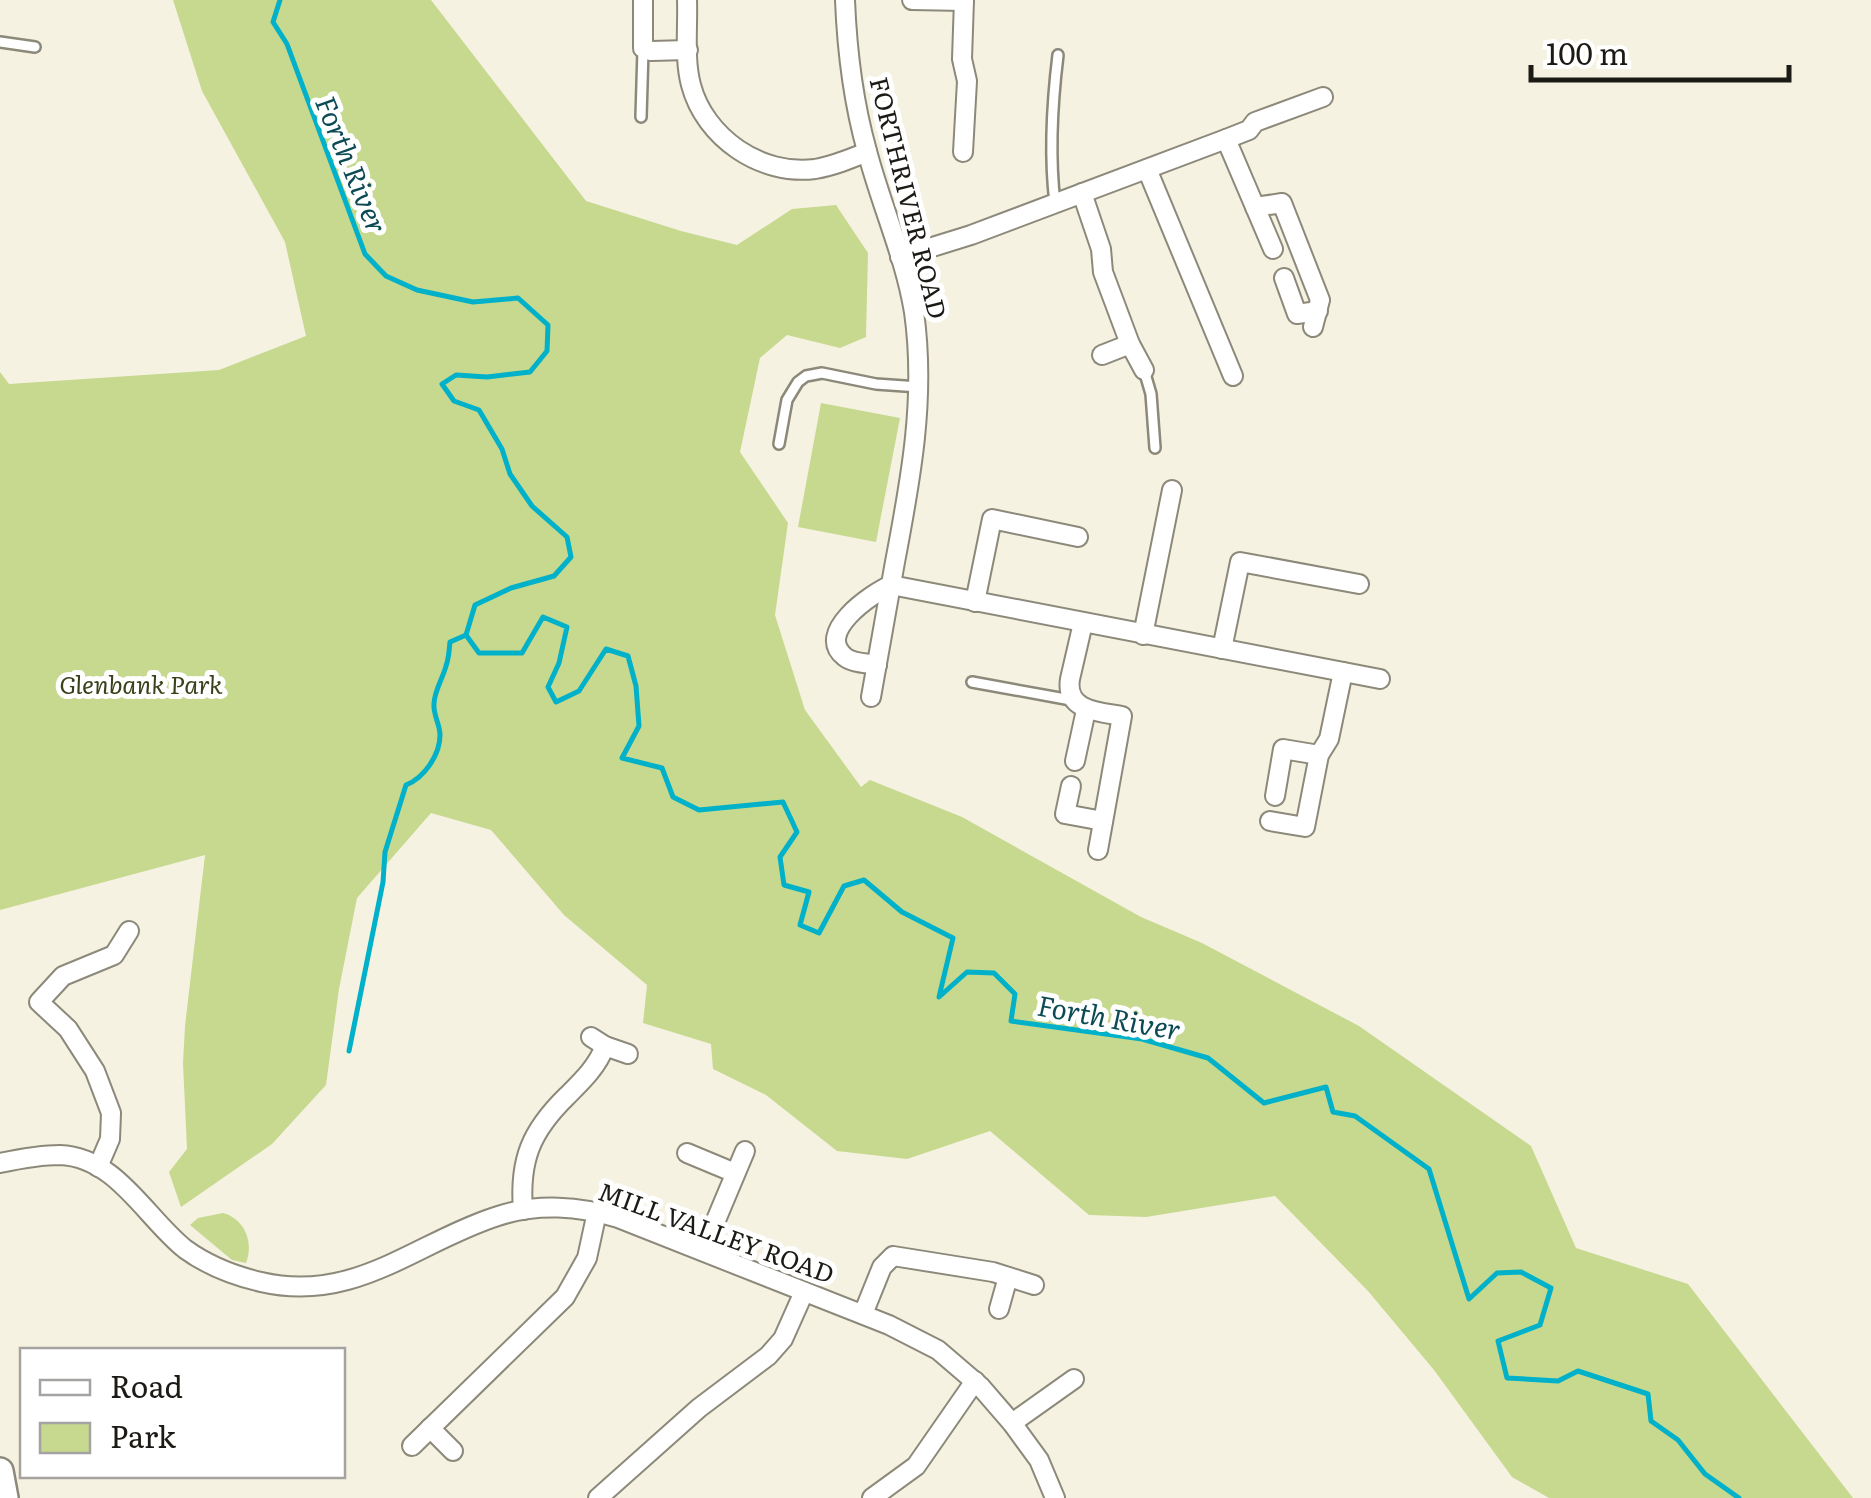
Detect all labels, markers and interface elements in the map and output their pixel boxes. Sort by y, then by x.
scale bar [1531,20,1788,82]
text: 100 m [1546,30,1628,74]
street label: FORTHRIVER ROAD [861,73,957,322]
water label: Forth River [306,89,399,239]
park label: Glenbank Park [59,665,223,702]
water label: Forth River [1034,983,1184,1049]
street label: MILL VALLEY ROAD [593,1172,840,1291]
legend [20,1348,345,1478]
text: Road [110,1363,183,1407]
text: Park [110,1413,177,1457]

